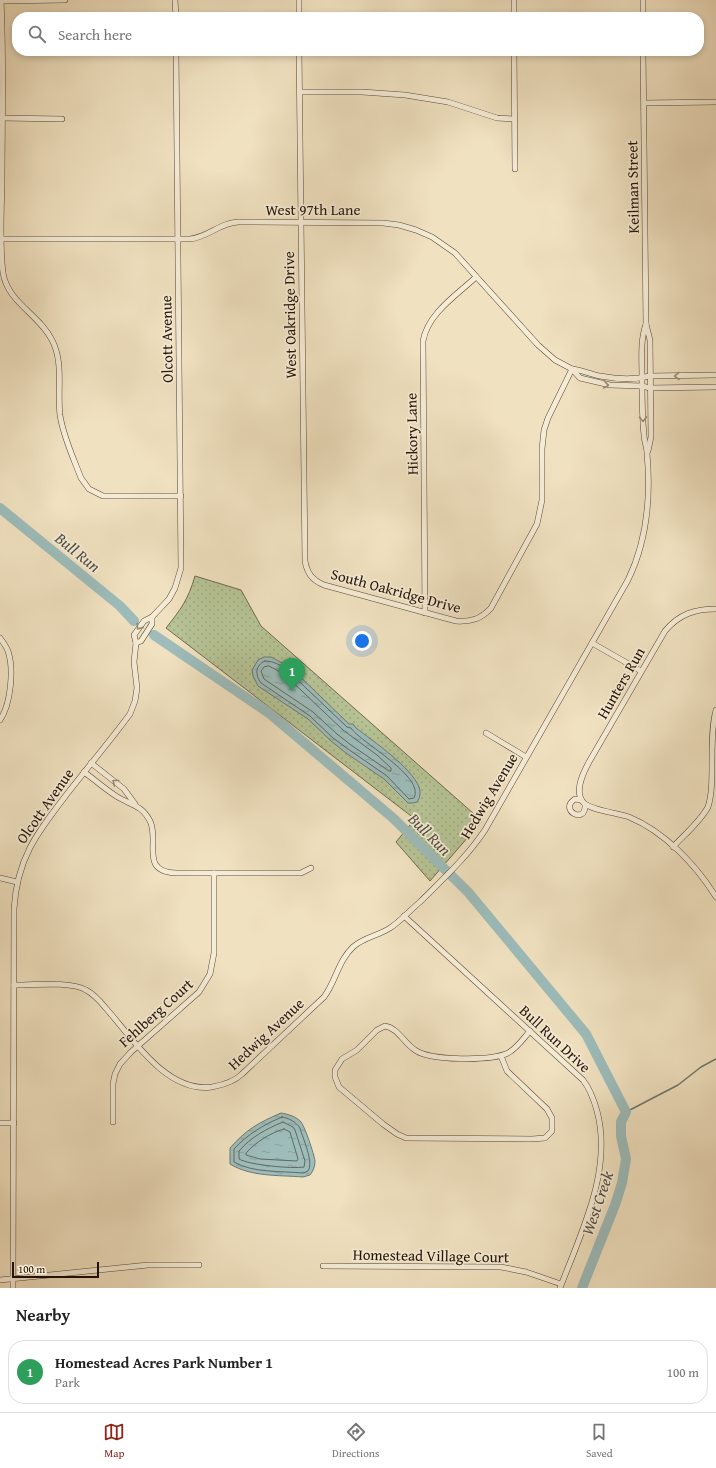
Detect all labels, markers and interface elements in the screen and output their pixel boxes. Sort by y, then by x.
search box [12,12,704,56]
icon: search [26,23,48,45]
text: Search here [58,24,132,45]
street label: Keilman Street [621,139,644,234]
street label: West 97th Lane [265,199,361,220]
street label: West Oakridge Drive [278,251,301,379]
street label: Olcott Avenue [155,295,178,383]
one-way arrow [674,371,680,380]
one-way arrow [603,380,609,389]
street label: Hickory Lane [400,393,423,475]
one-way arrow [639,416,647,422]
water label: Bull Run [49,526,106,578]
street label: South Oakridge Drive [329,563,463,618]
one-way arrow [136,623,144,630]
your location [352,631,372,651]
street label: Hunters Run [592,643,650,722]
pin: 1 [279,658,305,691]
street label: Hedwig Avenue [455,749,522,843]
street label: Olcott Avenue [11,764,78,848]
one-way arrow [113,780,120,787]
water label: Bull Run [402,806,457,861]
street label: Fehlberg Court [114,973,198,1052]
street label: Hedwig Avenue [223,993,308,1074]
street label: Bull Run Drive [515,1000,596,1077]
water label: West Creek [575,1167,619,1238]
street label: Homestead Village Court [353,1244,510,1267]
scale bar [12,1260,99,1279]
text: 100 m [18,1261,45,1277]
text: Nearby [16,1302,70,1327]
text: Homestead Acres Park Number 1 [55,1352,273,1373]
text: 1 [27,1363,33,1382]
text: 100 m [667,1363,699,1382]
text: Park [55,1373,80,1392]
tab: Map [103,1421,125,1461]
tab: Directions [332,1421,379,1461]
tab: Saved [586,1421,613,1461]

